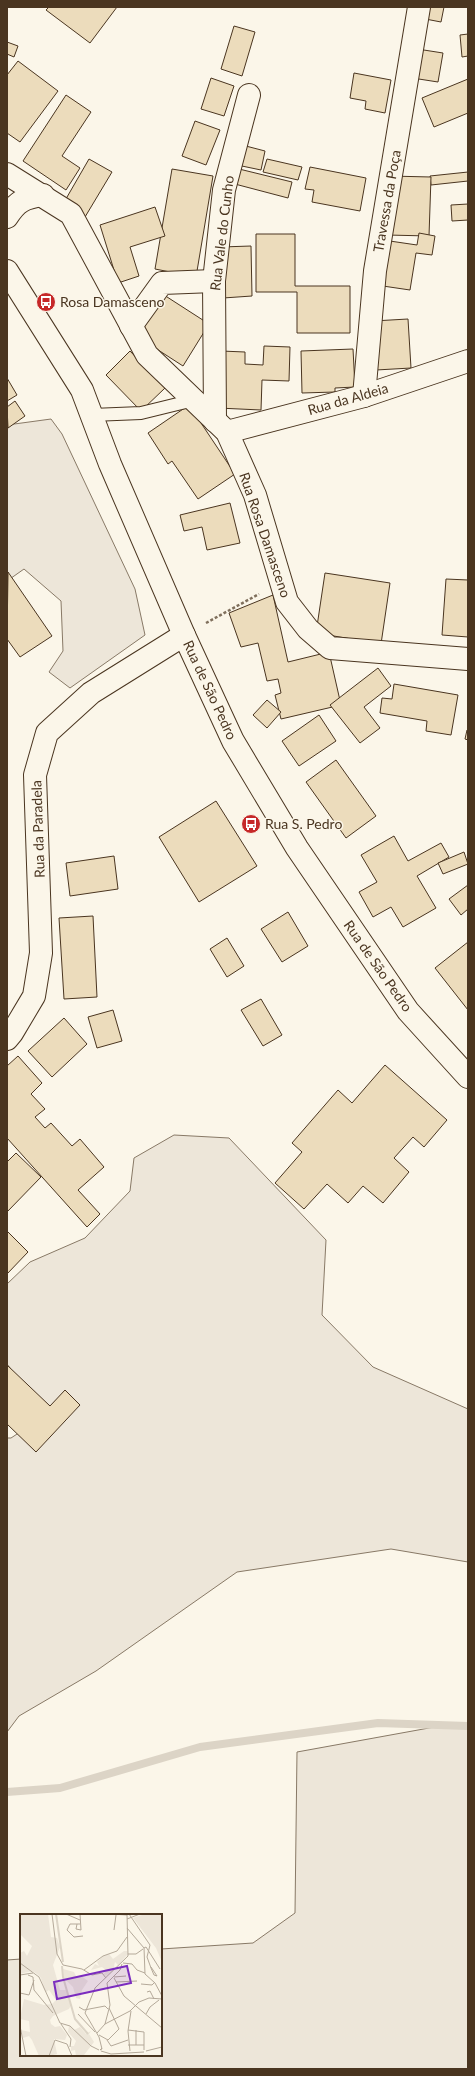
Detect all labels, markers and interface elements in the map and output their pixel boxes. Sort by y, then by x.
street label: Travessa da Poça [369,148,404,253]
street label: Rua Vale do Cunho [206,174,237,292]
bus stop icon: Rosa Damasceno [35,291,57,313]
place label: Rosa Damasceno [60,293,165,310]
street label: Rua da Aldeia [306,379,390,418]
street label: Rua Rosa Damasceno [236,470,295,600]
street label: Rua de São Pedro [180,637,241,742]
street label: Rua da Paradela [27,780,48,878]
bus stop icon: Rua S. Pedro [240,813,262,835]
place label: Rua S. Pedro [265,815,342,832]
street label: Rua de São Pedro [341,917,416,1015]
inset map [20,1914,162,2056]

